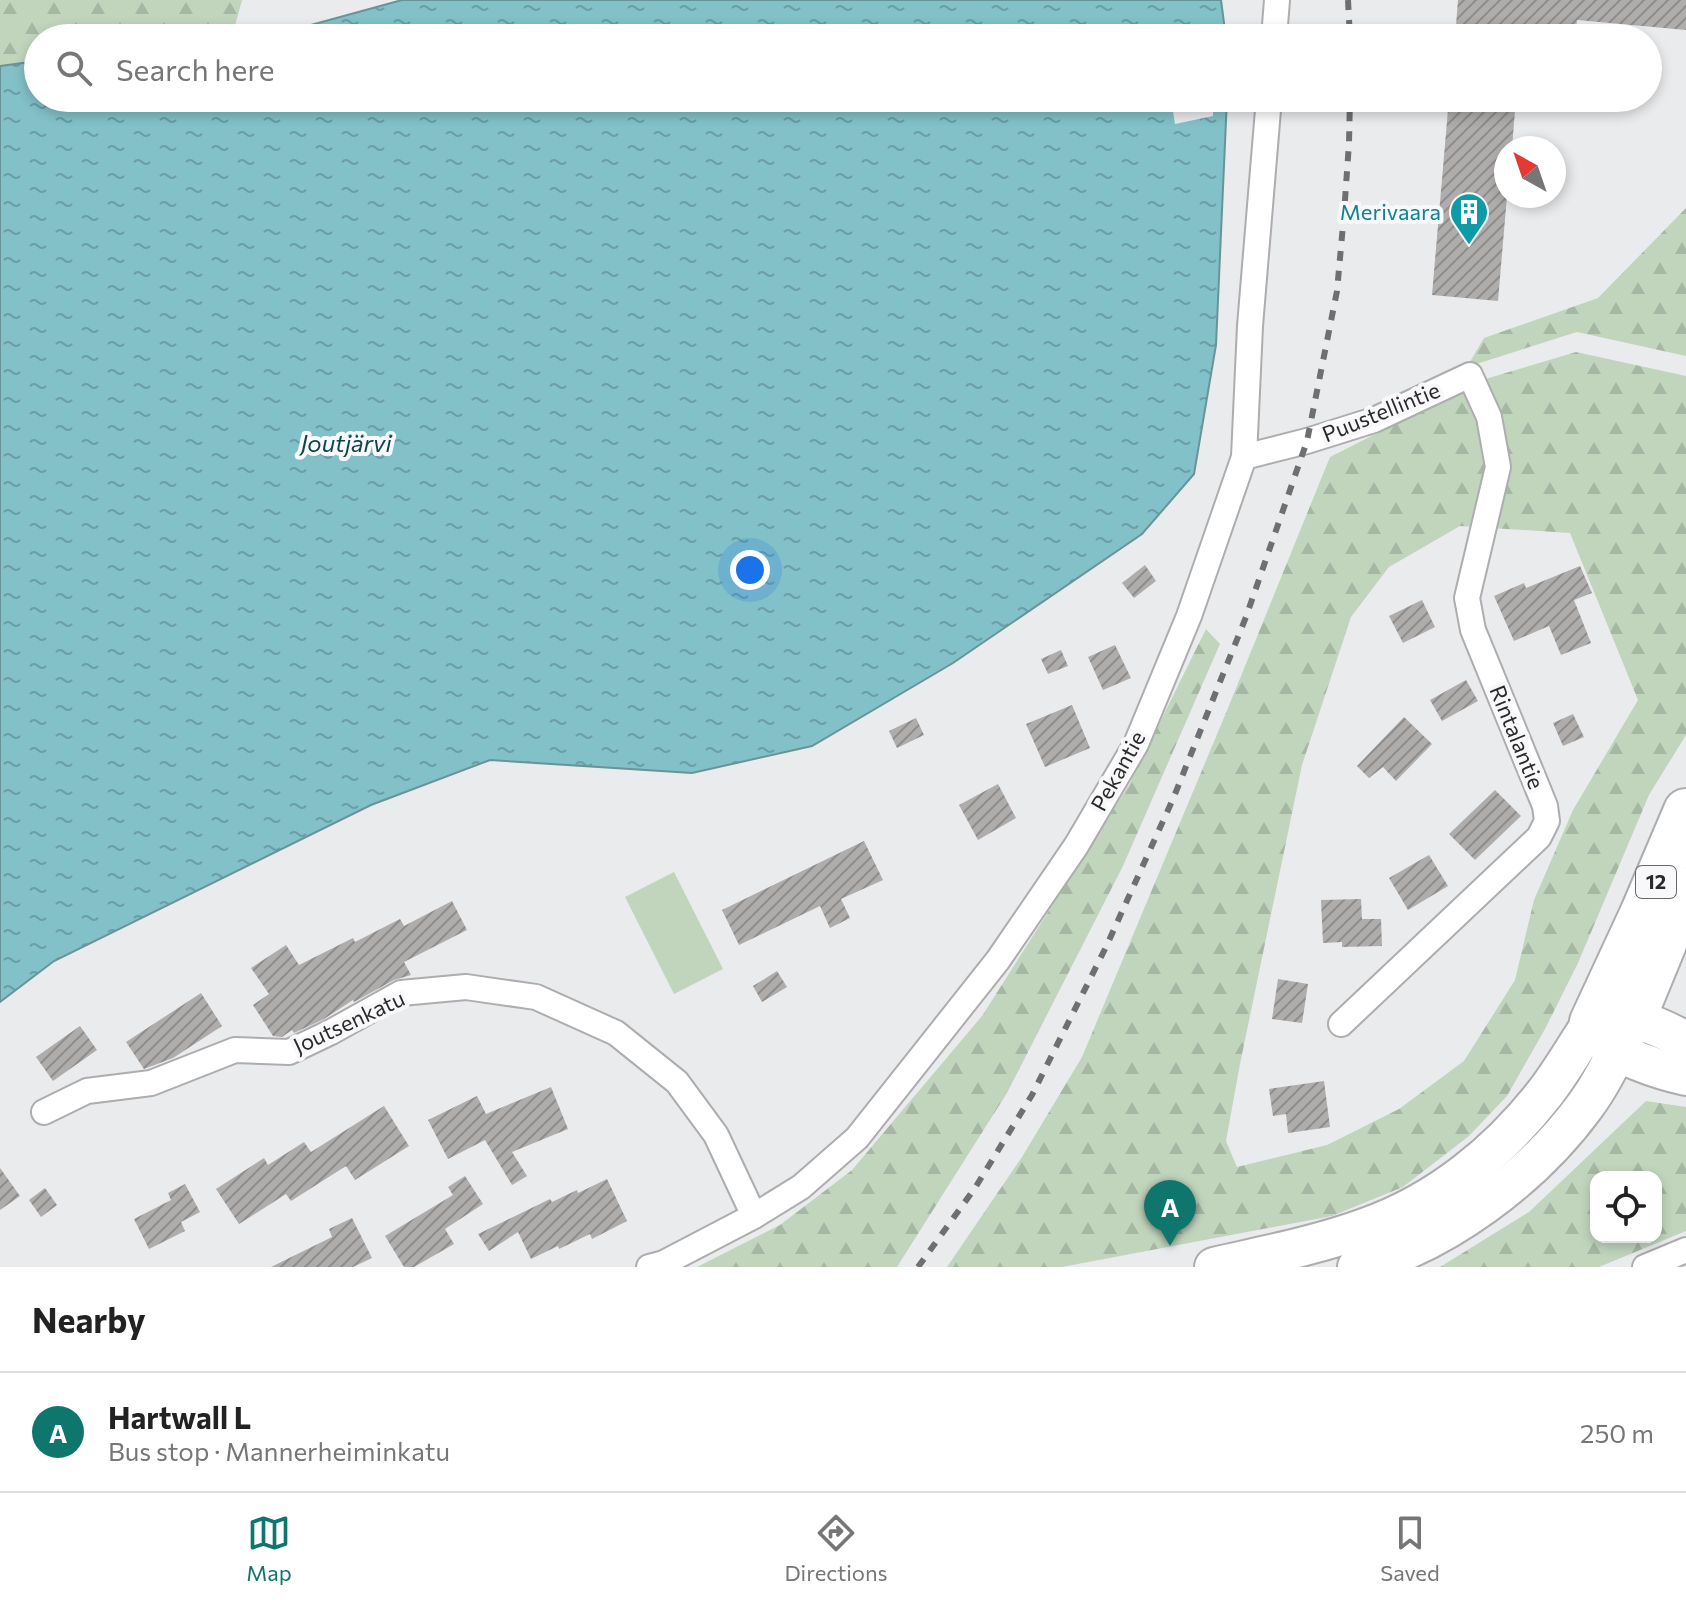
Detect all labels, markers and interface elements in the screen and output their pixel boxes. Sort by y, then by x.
search box [24,24,1662,112]
icon: search [52,46,96,90]
text: Search here [116,50,275,87]
north arrow [1494,136,1566,208]
building icon: Merivaara [1448,191,1490,246]
place label: Merivaara [1340,198,1441,225]
street label: Puustellintie [1318,376,1444,447]
water label: Joutjärvi [298,428,392,457]
your location [730,550,770,590]
street label: Rintalantie [1484,681,1550,793]
street label: Pekantie [1085,726,1151,816]
road number: 12 [1636,866,1676,898]
street label: Joutsenkatu [289,984,409,1059]
map controls [1590,1171,1662,1243]
button: locate [1590,1171,1662,1243]
pin: A [1144,1180,1196,1246]
text: Nearby [32,1298,146,1340]
text: Hartwall L [108,1398,251,1435]
text: A [49,1417,67,1448]
text: 250 m [1580,1417,1654,1448]
text: Bus stop · Mannerheiminkatu [108,1435,450,1466]
tab: Map [246,1511,292,1586]
tab: Directions [784,1511,888,1586]
tab: Saved [1380,1511,1440,1586]

